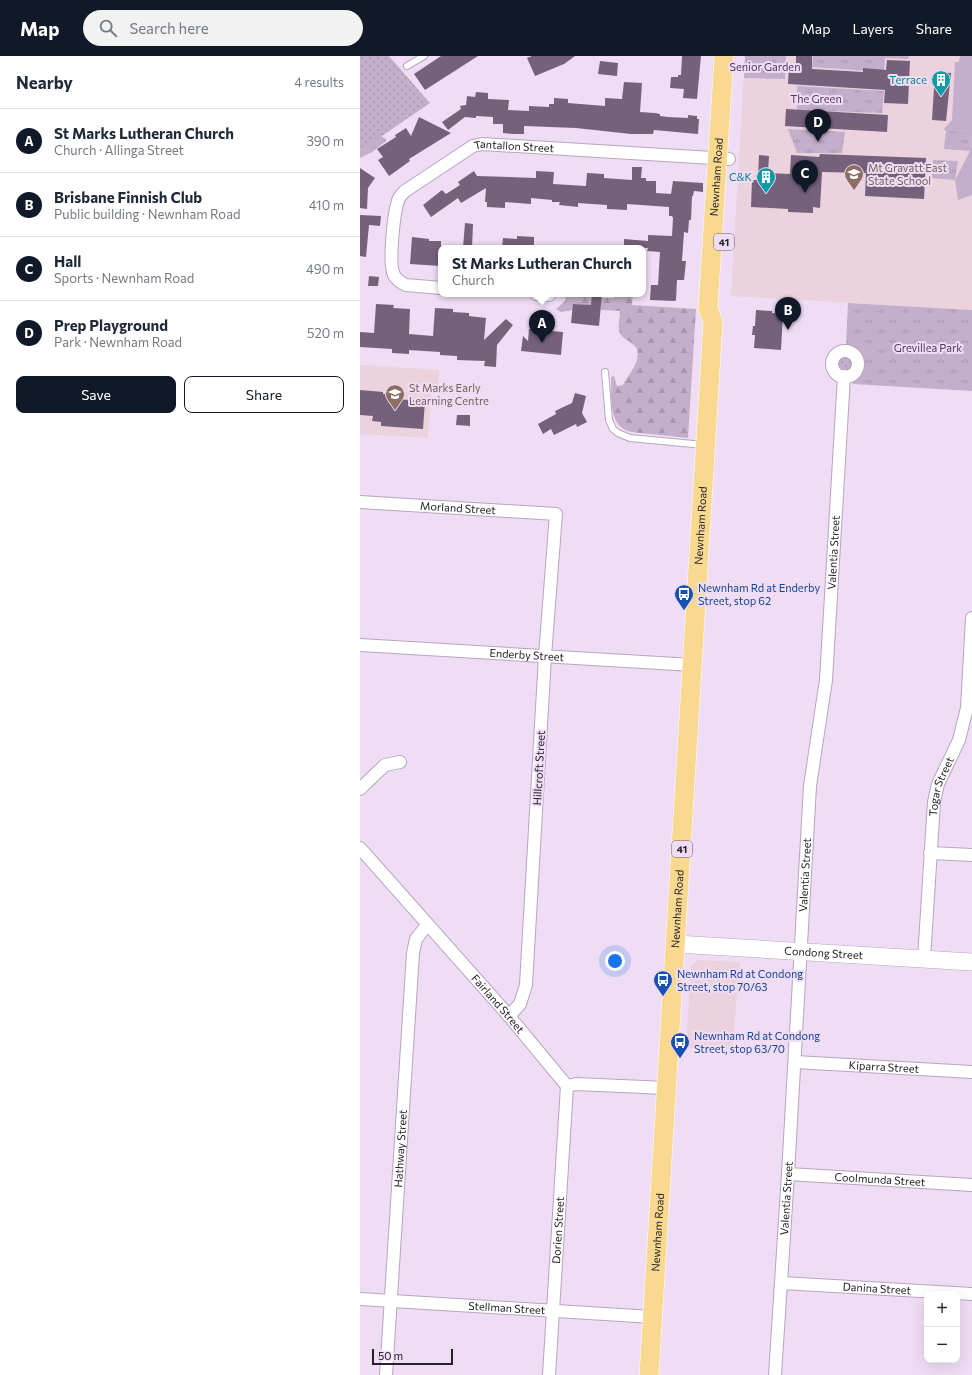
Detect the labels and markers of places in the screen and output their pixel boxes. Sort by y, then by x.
building icon: Terrace [930,69,952,97]
place label: Terrace [889,73,927,86]
pin: D [805,109,831,142]
pin: C [792,160,818,193]
place label: Mt Gravatt East State School [868,161,948,187]
school or university icon: Mt Gravatt East State School [843,163,865,191]
building icon: C&K [755,166,777,194]
place label: C&K [729,170,753,183]
pin: B [775,297,801,330]
pin: A [529,310,555,343]
place label: St Marks Early Learning Centre [409,381,489,407]
school or university icon: St Marks Early Learning Centre [384,383,406,411]
place label: Newnham Rd at Enderby Street, stop 62 [698,581,820,607]
bus stop icon: Newnham Rd at Enderby Street, stop 62 [673,583,695,611]
place label: Newnham Rd at Condong Street, stop 70/63 [677,967,803,993]
bus stop icon: Newnham Rd at Condong Street, stop 70/63 [652,969,674,997]
place label: Newnham Rd at Condong Street, stop 63/70 [694,1029,820,1055]
bus stop icon: Newnham Rd at Condong Street, stop 63/70 [669,1031,691,1059]

